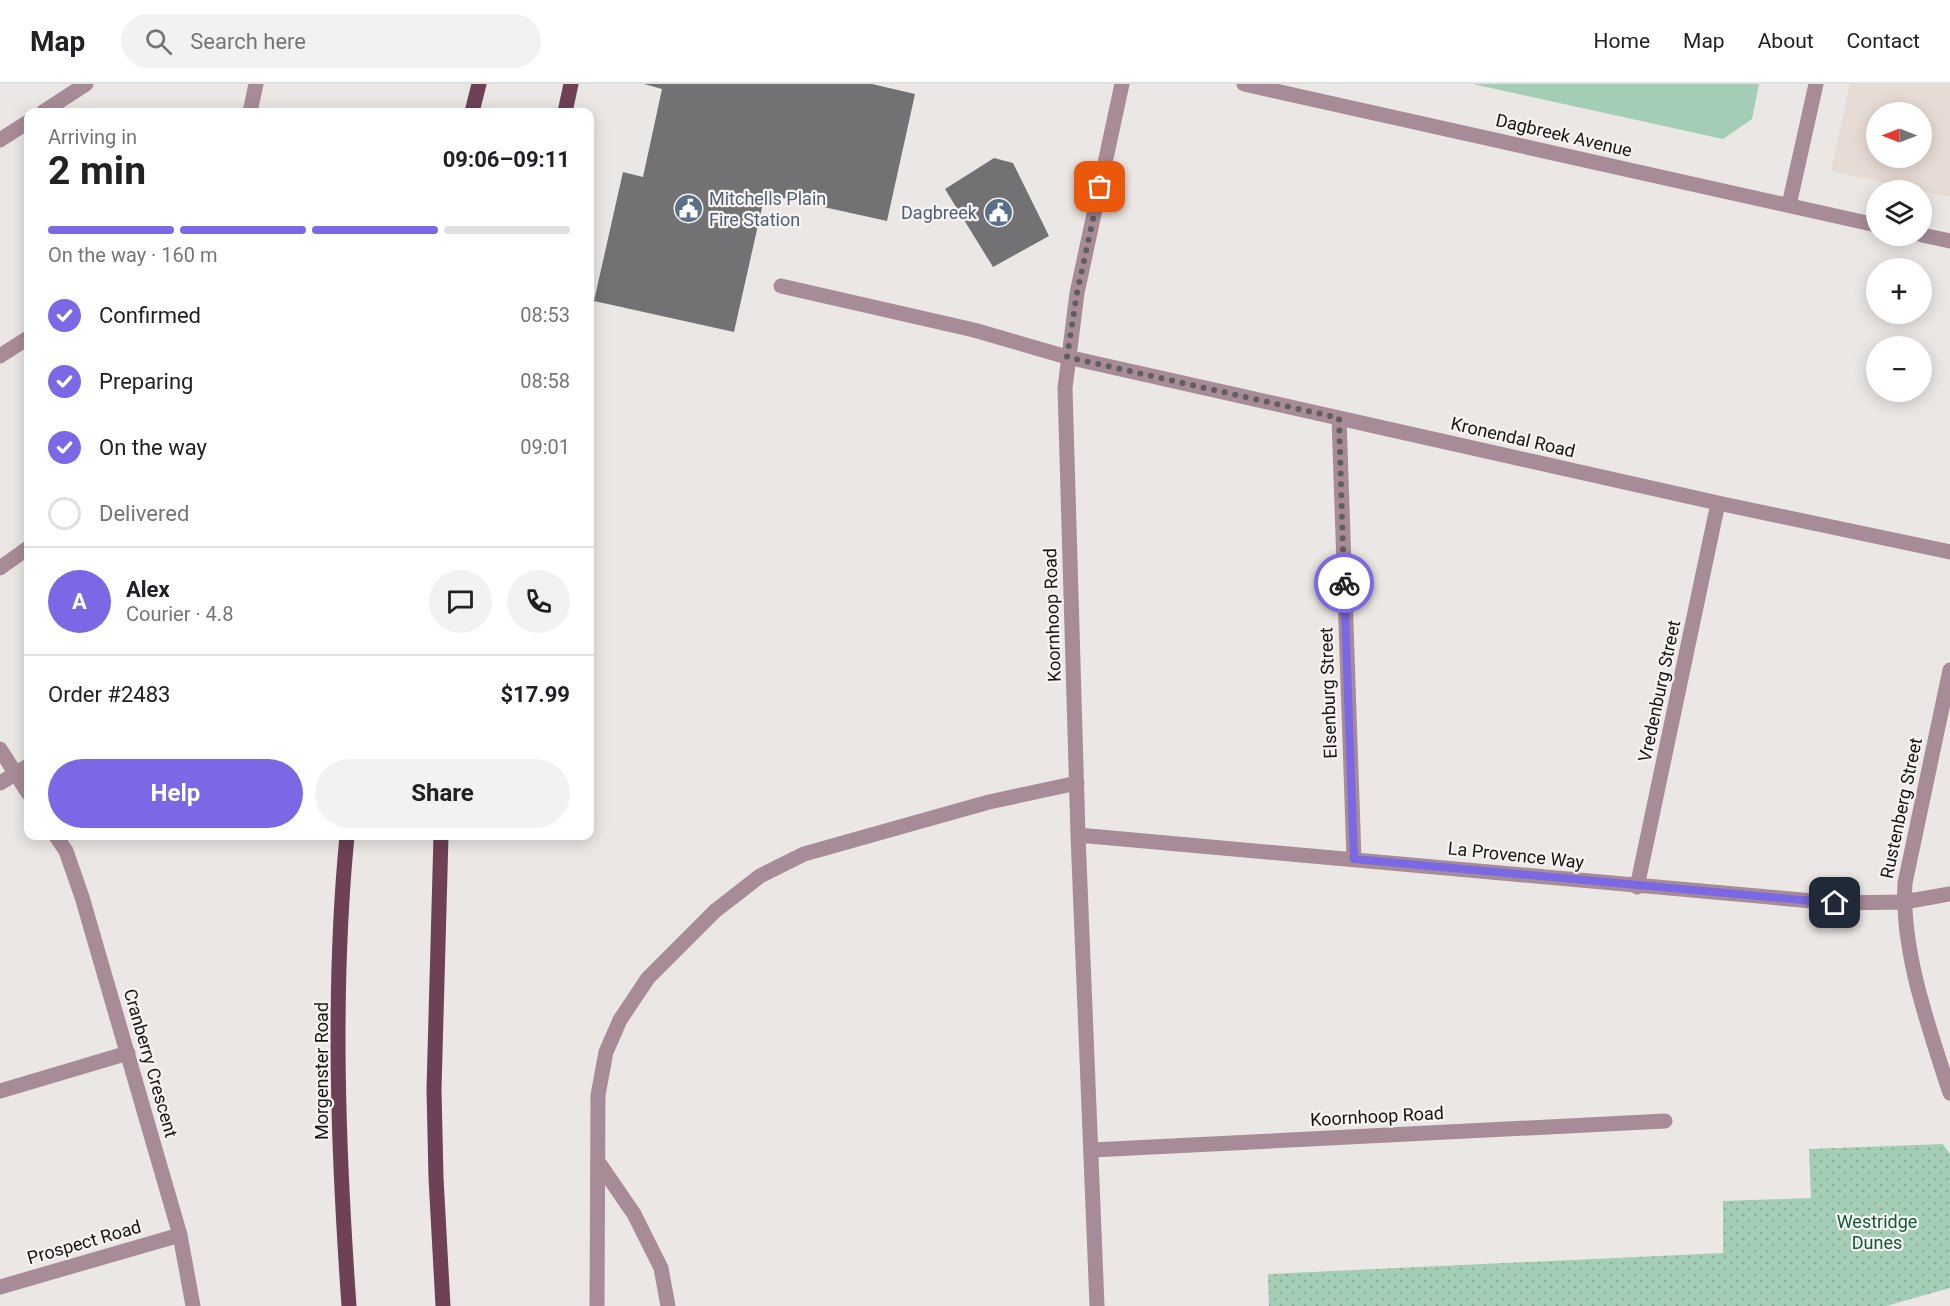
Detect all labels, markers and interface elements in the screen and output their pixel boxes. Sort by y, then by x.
search box [121,14,541,68]
text: Map [30,25,85,58]
icon: search [142,25,175,58]
text: Search here [190,29,306,54]
text: Home [1594,29,1650,53]
text: Map [1683,29,1725,53]
text: About [1758,29,1814,53]
text: Contact [1847,29,1920,53]
north arrow [1866,102,1932,168]
map controls [1866,102,1932,402]
street label: Dagbreek Avenue [1494,109,1634,161]
text: Arriving in [48,125,137,149]
text: 09:06–09:11 [443,147,570,172]
text: 2 min [48,148,146,194]
pin [1074,161,1125,212]
icon: bag [1083,170,1116,203]
button: layers [1866,180,1932,246]
place label: Mitchells Plain Fire Station [709,188,826,230]
public building icon: Mitchells Plain Fire Station [672,192,704,224]
public building icon: Dagbreek [982,196,1014,228]
place label: Dagbreek [901,202,978,223]
text: On the way · 160 m [48,243,217,267]
button: + [1866,258,1932,324]
icon: check [48,299,81,332]
text: Confirmed [99,303,201,328]
text: 08:53 [520,303,570,327]
button: − [1866,336,1932,402]
icon: check [48,365,81,398]
text: Preparing [99,369,193,394]
text: 08:58 [520,369,570,393]
street label: Kronendal Road [1449,412,1577,462]
icon: check [48,431,81,464]
text: On the way [99,435,207,460]
text: 09:01 [520,435,570,459]
text: Delivered [99,501,189,526]
street label: Koornhoop Road [1039,548,1065,682]
courier [1314,553,1374,613]
icon: bike [1328,567,1361,600]
button: chat [429,570,492,633]
button: phone [507,570,570,633]
text: Alex [126,577,170,602]
text: A [72,589,87,614]
text: Courier · 4.8 [126,602,233,626]
street label: Vredenburg Street [1634,618,1684,764]
street label: Elsenburg Street [1315,627,1341,759]
text: Order #2483 [48,682,170,707]
text: $17.99 [501,682,570,707]
street label: Rustenberg Street [1876,736,1926,880]
button: Help [48,759,303,828]
button: Share [315,759,570,828]
street label: La Provence Way [1447,837,1586,873]
pin [1809,877,1860,928]
icon: home [1818,886,1851,919]
street label: Cranberry Crescent [120,986,182,1140]
street label: Morgenster Road [311,1002,332,1140]
street label: Koornhoop Road [1310,1102,1444,1130]
park label: Westridge Dunes [1837,1211,1917,1253]
street label: Prospect Road [25,1216,143,1268]

